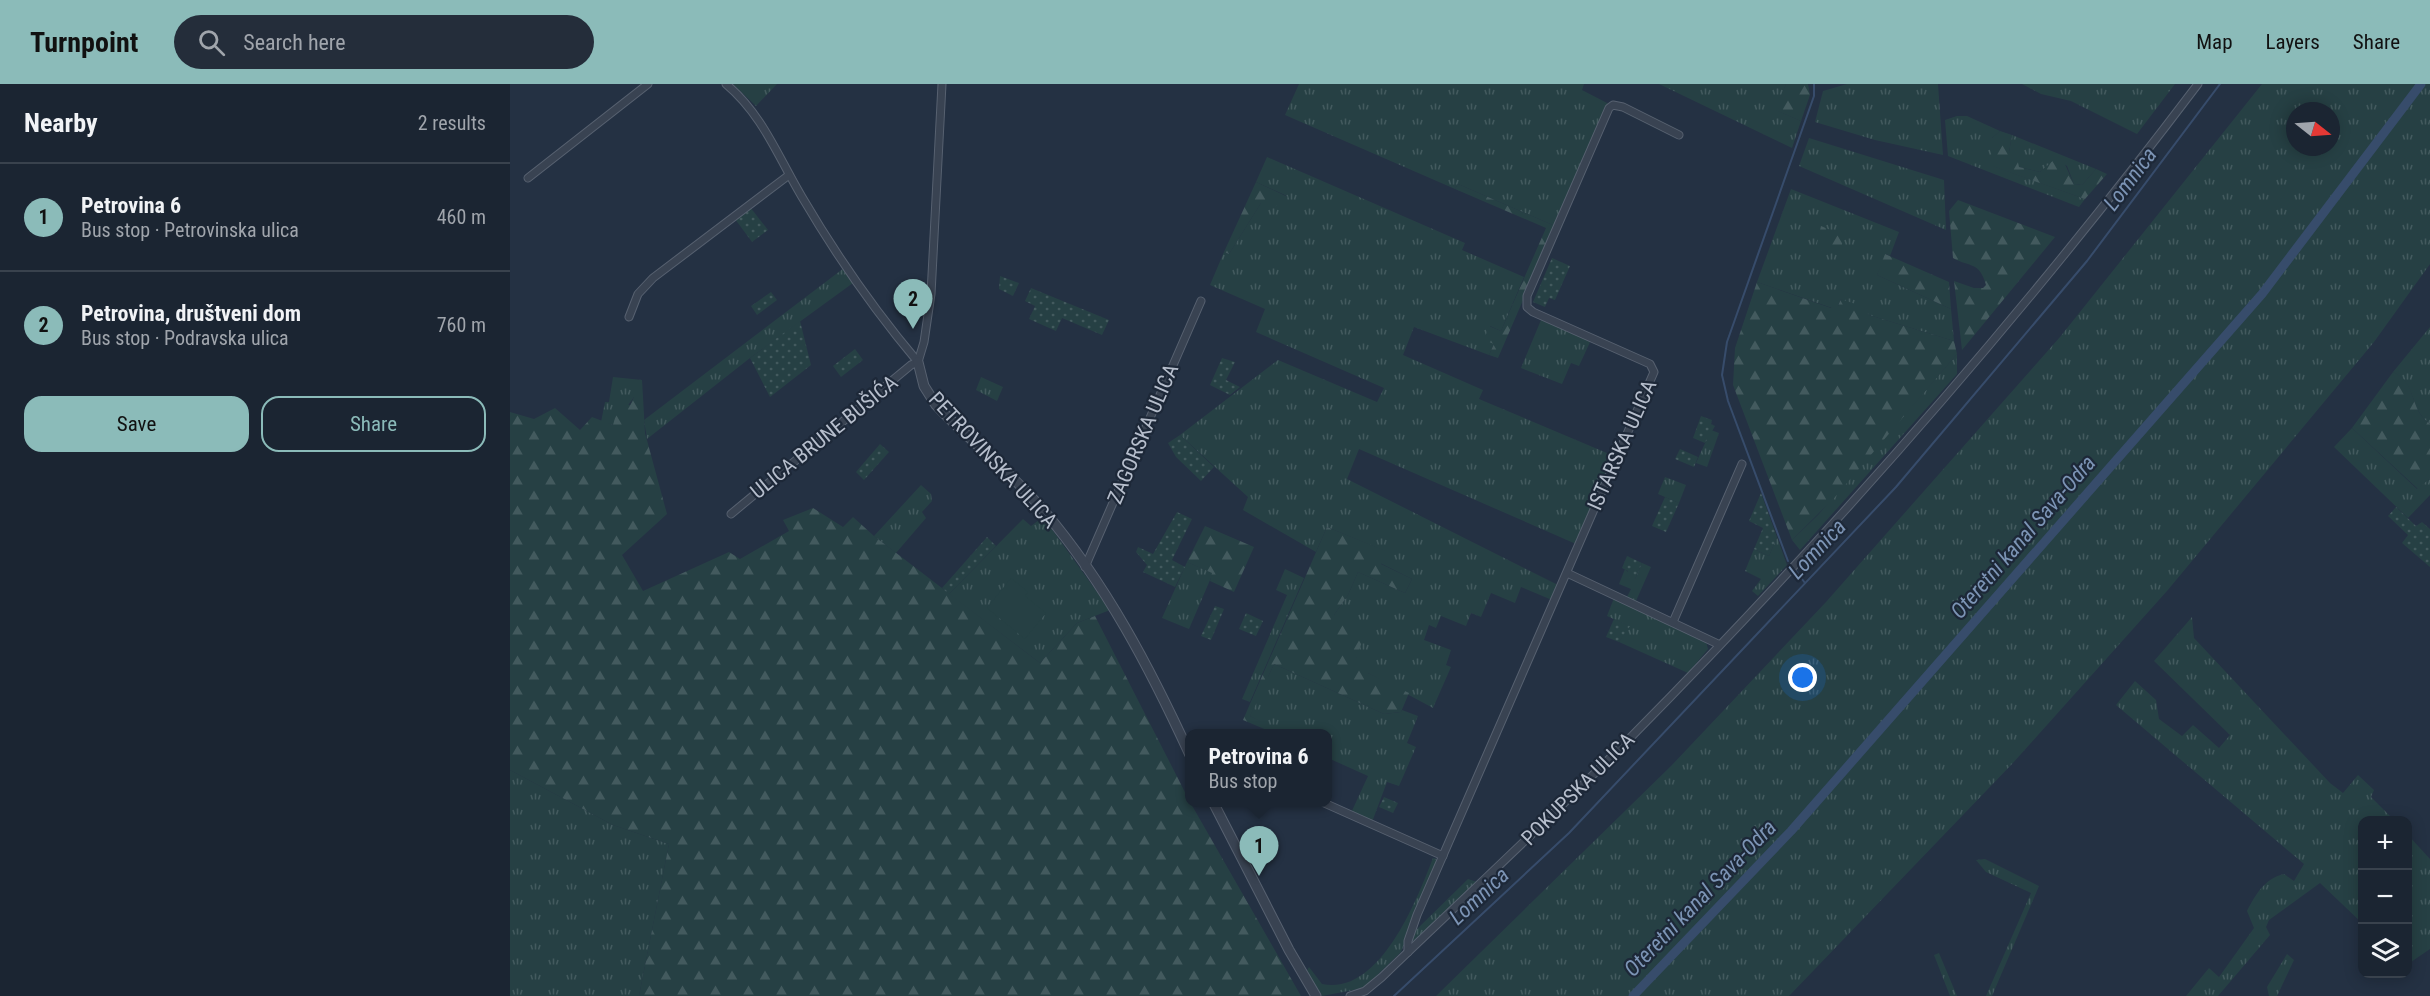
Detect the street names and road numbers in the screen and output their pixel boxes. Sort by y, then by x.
street label: ZAGORSKA ULICA [1103,360,1183,508]
street label: ULICA BRUNE BUŠIĆA [746,370,902,504]
street label: ISTARSKA ULICA [1583,376,1661,514]
street label: PETROVINSKA ULICA [924,387,1062,533]
street label: POKUPSKA ULICA [1517,728,1639,850]

